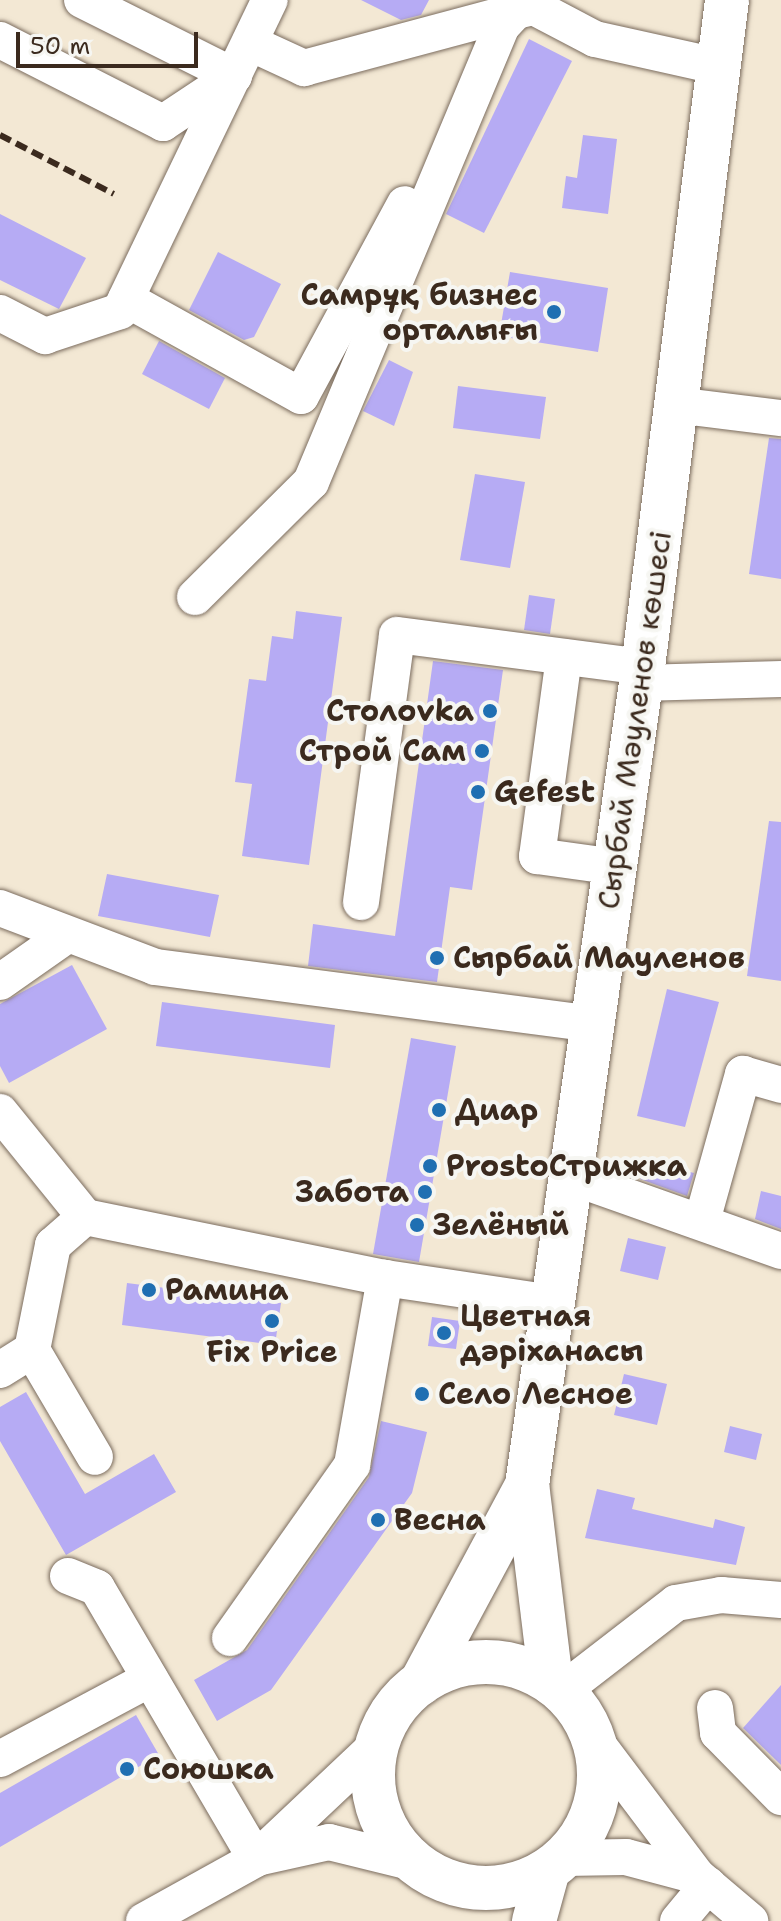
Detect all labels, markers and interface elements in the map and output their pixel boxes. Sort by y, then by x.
scale bar [20,16,202,66]
text: 50 m [30,30,90,62]
place label: Самрұқ бизнес орталығы [300,277,538,348]
marker: Самрұқ бизнес орталығы [545,303,563,321]
street label: Сырбай Мәуленов көшесі [591,528,679,912]
place label: Столоvka [326,693,474,729]
marker: Столоvka [481,702,499,720]
place label: Строй Сам [299,733,466,769]
marker: Строй Сам [473,742,491,760]
place label: Gefest [494,774,595,810]
marker: Gefest [469,783,487,801]
place label: Сырбай Мауленов [453,940,745,976]
marker: Сырбай Мауленов [428,949,446,967]
place label: Диар [455,1092,538,1128]
marker: Диар [430,1101,448,1119]
place label: ProstoСтрижка [446,1148,687,1184]
marker: ProstoСтрижка [421,1157,439,1175]
place label: Забота [296,1174,409,1210]
marker: Забота [416,1183,434,1201]
place label: Зелёный [433,1207,569,1243]
marker: Зелёный [408,1216,426,1234]
place label: Рамина [165,1272,288,1308]
marker: Рамина [140,1281,158,1299]
place label: Цветная дәріханасы [460,1298,643,1368]
marker: Fix Price [263,1312,281,1330]
marker: Цветная дәріханасы [435,1324,453,1342]
place label: Fix Price [206,1334,338,1370]
place label: Село Лесное [438,1376,633,1412]
marker: Село Лесное [413,1385,431,1403]
place label: Весна [394,1502,486,1538]
marker: Весна [369,1511,387,1529]
place label: Союшка [143,1751,274,1787]
marker: Союшка [118,1760,136,1778]

